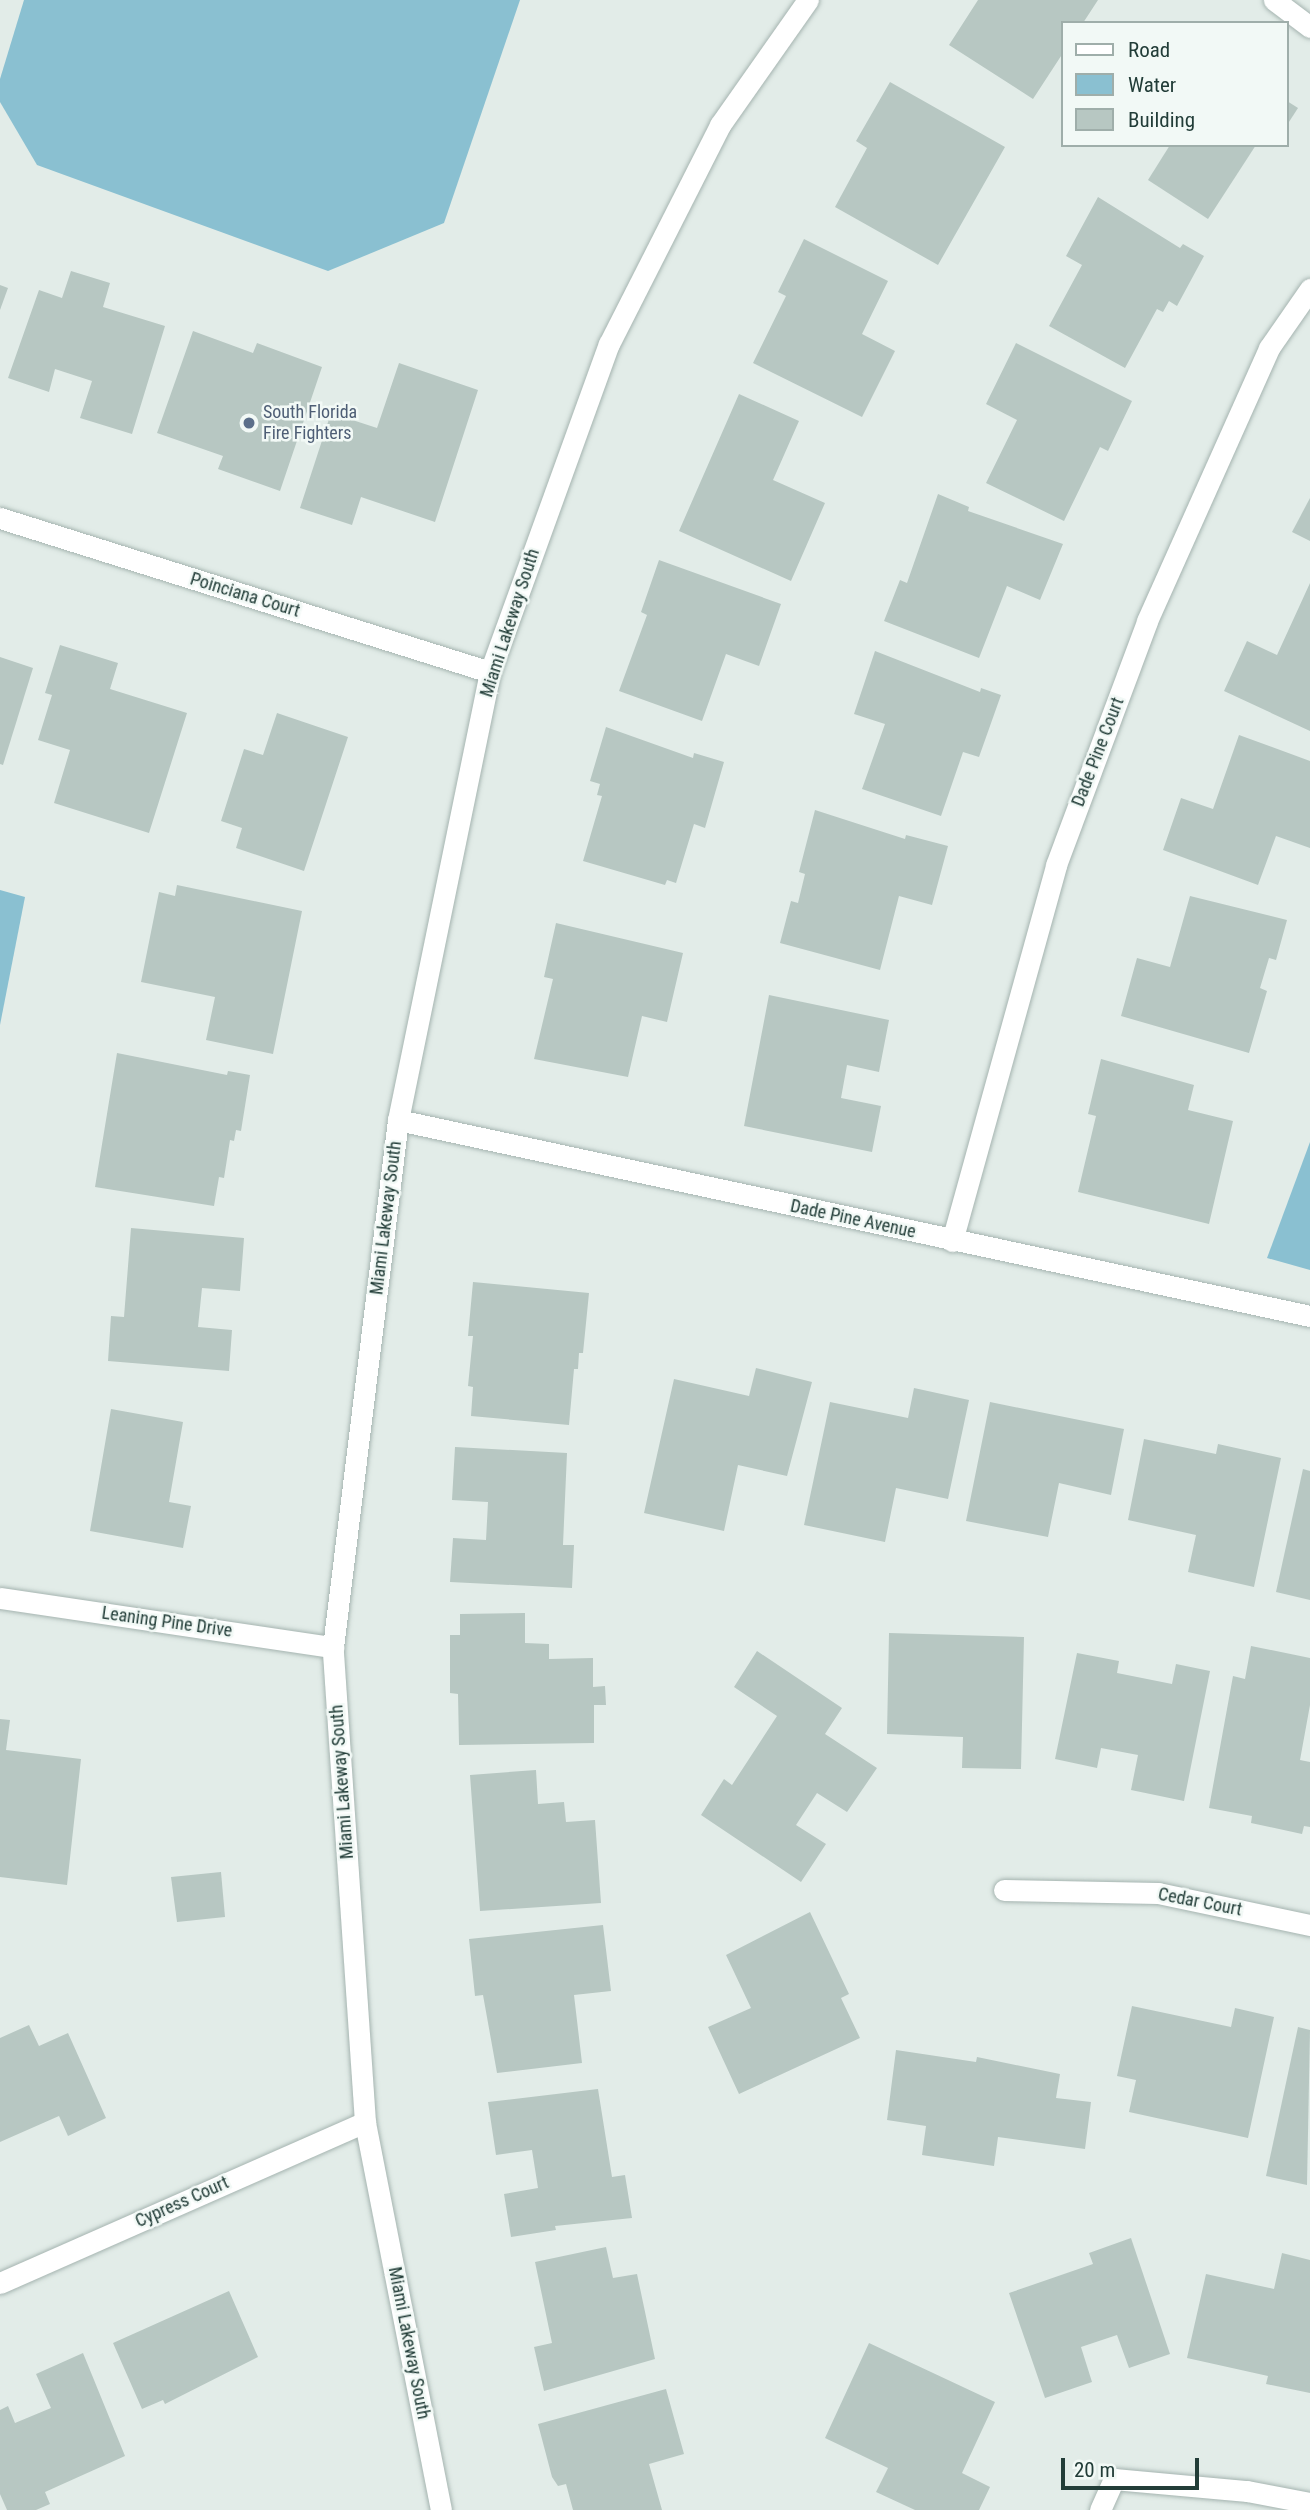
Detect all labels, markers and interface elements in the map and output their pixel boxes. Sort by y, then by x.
legend [1062,21,1289,147]
text: Road [1128,38,1170,62]
text: Water [1128,73,1176,97]
text: Building [1128,108,1195,132]
place label: South Florida Fire Fighters [263,402,357,444]
marker: South Florida Fire Fighters [241,415,257,431]
street label: Miami Lakeway South [476,546,544,700]
street label: Poinciana Court [188,568,302,622]
street label: Dade Pine Court [1067,694,1129,810]
street label: Miami Lakeway South [366,1140,406,1296]
street label: Dade Pine Avenue [788,1195,918,1243]
street label: Leaning Pine Drive [100,1602,234,1642]
street label: Miami Lakeway South [326,1704,358,1860]
street label: Cedar Court [1156,1883,1244,1921]
street label: Cypress Court [132,2172,232,2232]
street label: Miami Lakeway South [384,2265,434,2421]
scale bar [1065,2444,1203,2488]
text: 20 m [1074,2458,1115,2482]

